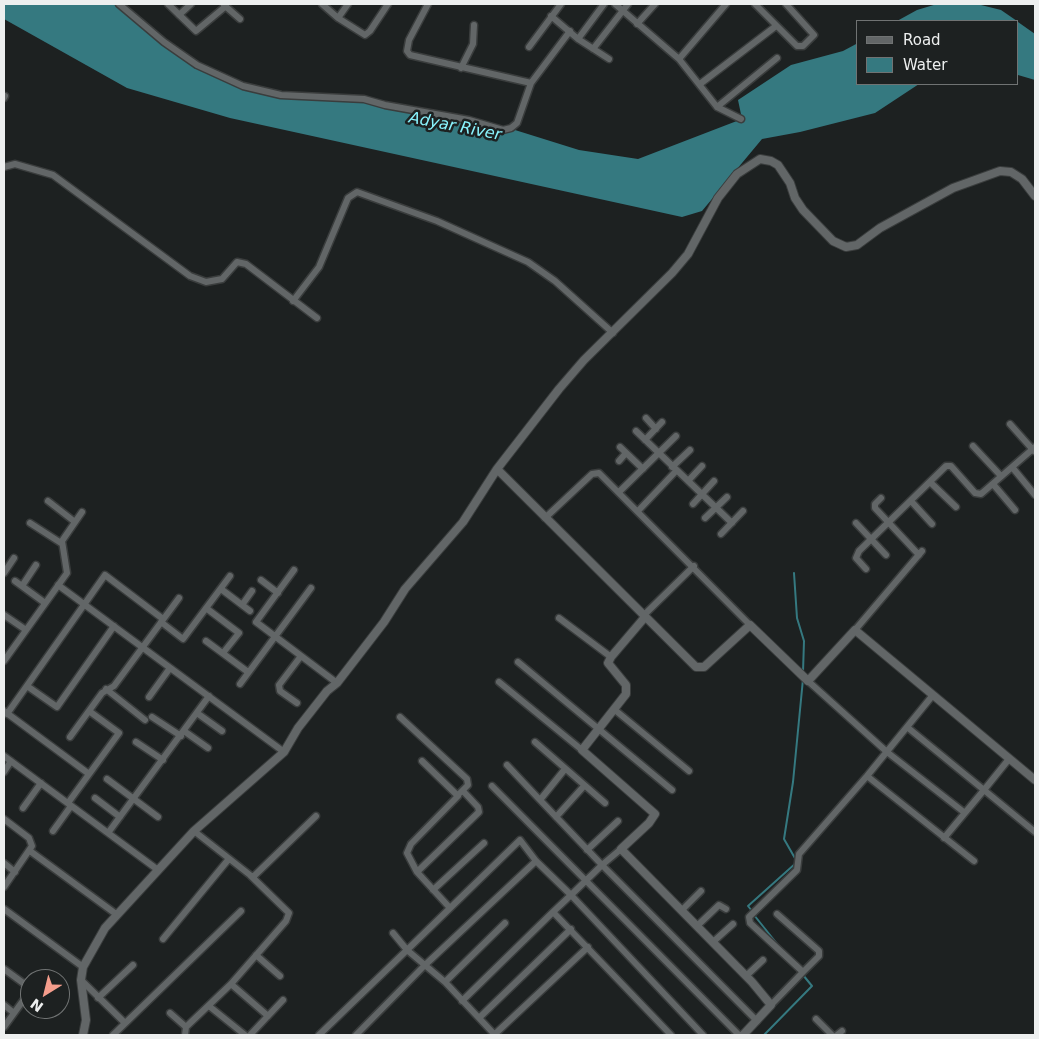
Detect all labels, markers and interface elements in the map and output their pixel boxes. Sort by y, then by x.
legend [856,20,1019,85]
text: Road [903,31,941,49]
text: Water [903,56,947,74]
water label: Adyar River [407,109,503,145]
north arrow [20,969,70,1019]
text: N [27,995,46,1015]

